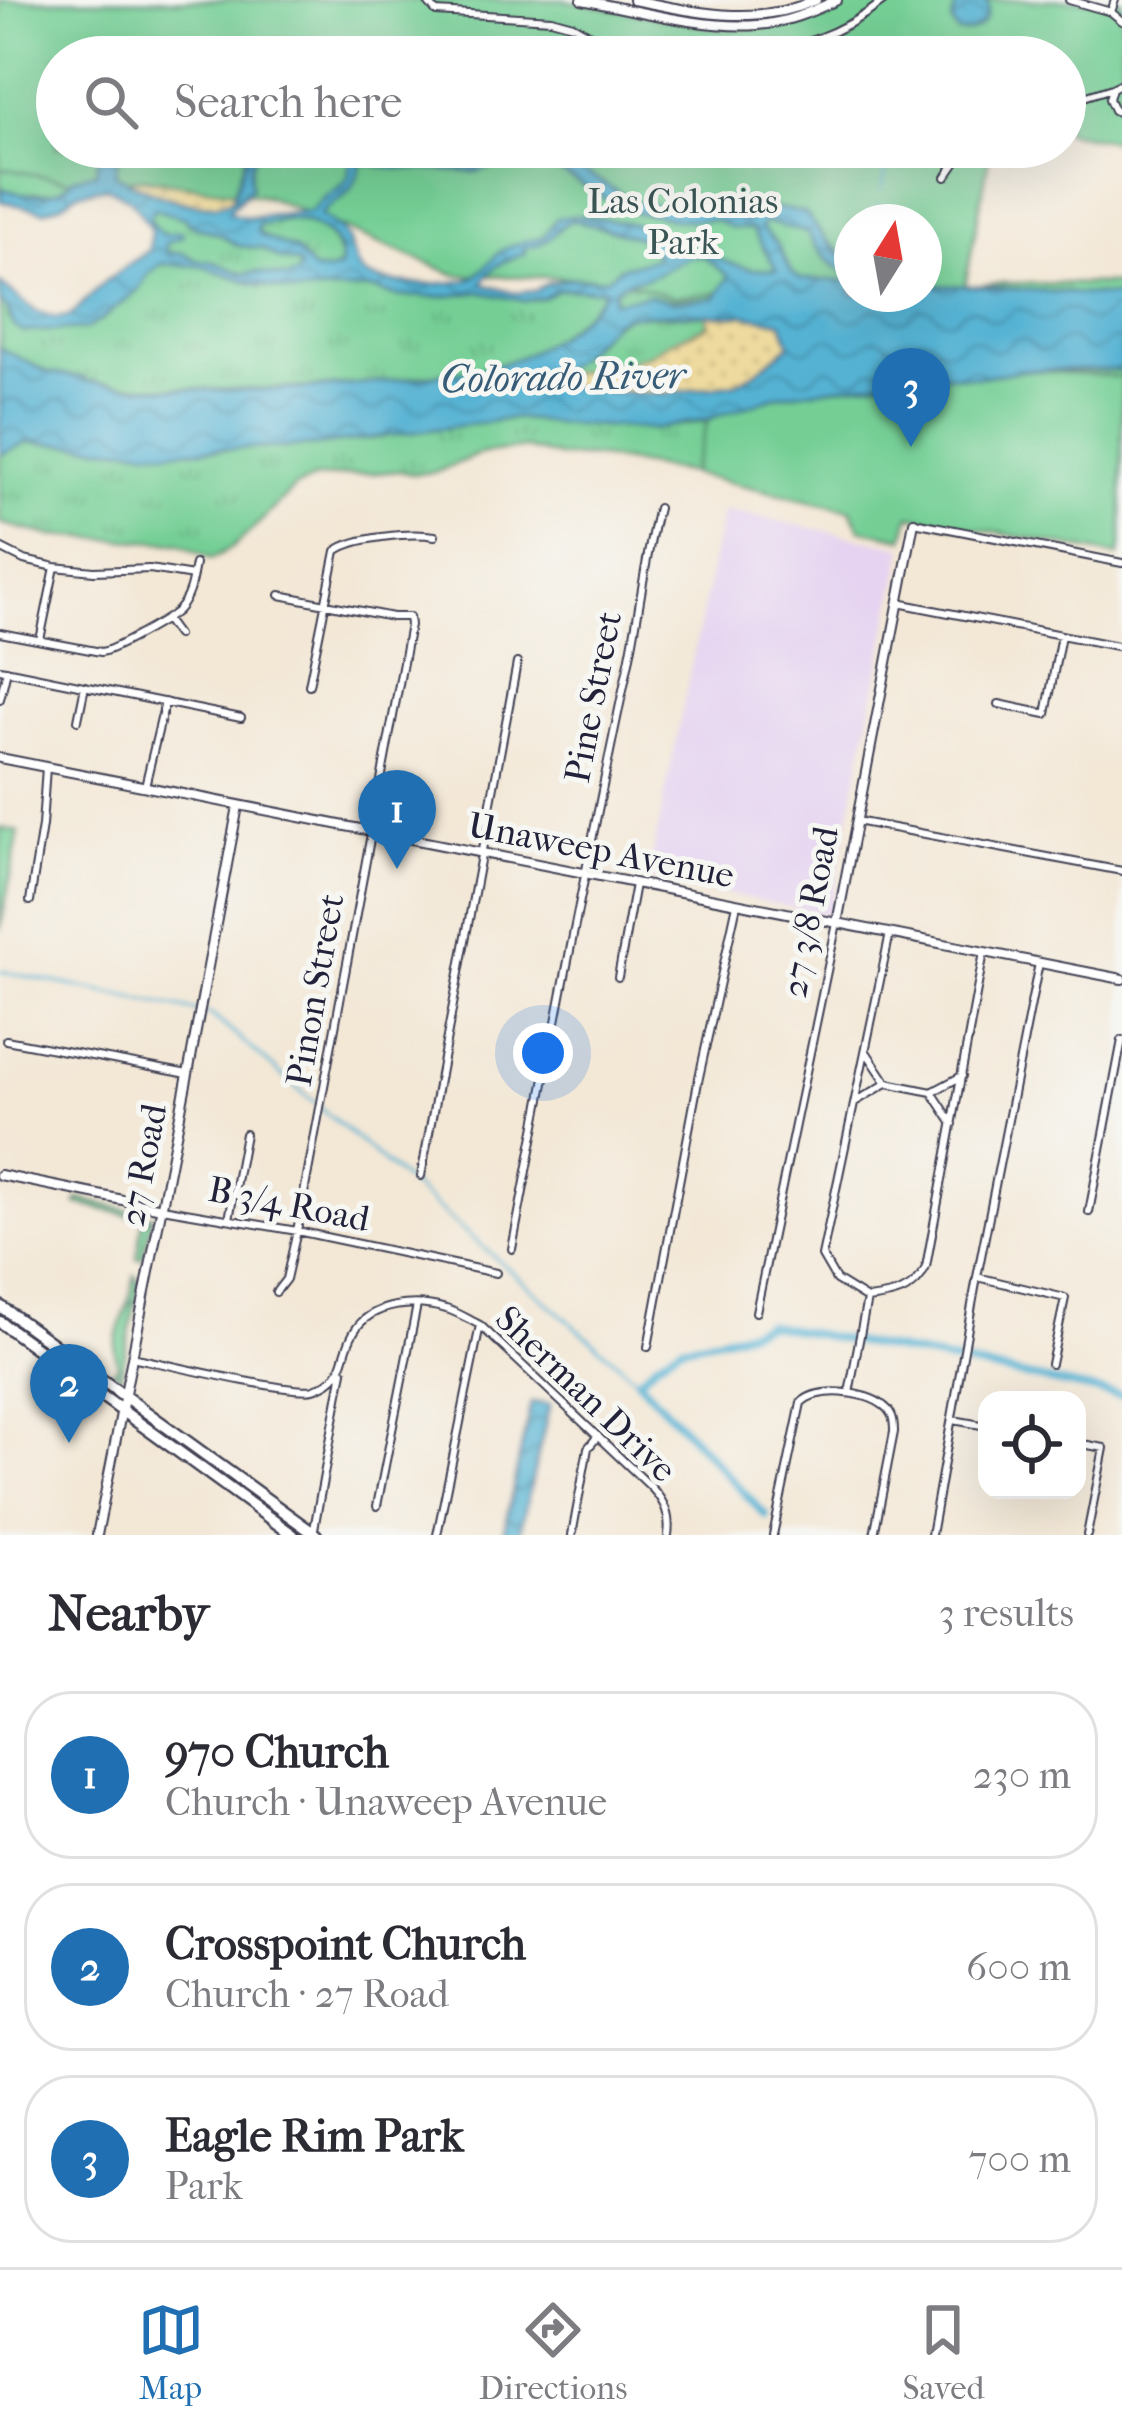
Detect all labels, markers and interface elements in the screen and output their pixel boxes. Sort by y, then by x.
search box [36,36,1086,168]
icon: search [78,69,144,135]
text: Search here [174,76,402,129]
park label: Las Colonias Park [588,180,778,263]
north arrow [834,204,942,312]
pin: 3 [872,348,950,447]
water label: Colorado River [440,352,688,402]
street label: Pine Street [556,608,630,786]
pin: 1 [358,770,436,869]
street label: Unaweep Avenue [464,804,738,896]
street label: 27 3/8 Road [773,823,847,1001]
street label: Pinon Street [277,890,353,1090]
your location [513,1023,573,1083]
street label: 27 Road [111,1100,175,1230]
street label: B 3/4 Road [205,1168,373,1240]
street label: Sherman Drive [487,1297,685,1491]
pin: 2 [30,1344,108,1443]
map controls [978,1391,1086,1499]
button: locate [978,1391,1086,1499]
text: Nearby [48,1583,209,1643]
text: 3 results [939,1590,1074,1636]
text: 970 Church [165,1726,389,1779]
text: 1 [83,1752,97,1798]
text: 230 m [973,1752,1071,1798]
text: Church · Unaweep Avenue [165,1779,607,1825]
text: Crosspoint Church [165,1918,526,1971]
text: 2 [80,1944,100,1990]
text: 600 m [966,1944,1071,1990]
text: Church · 27 Road [165,1971,449,2017]
text: Eagle Rim Park [165,2110,464,2163]
text: 3 [82,2136,98,2182]
text: 700 m [968,2136,1071,2182]
text: Park [165,2163,243,2209]
tab: Map [138,2297,204,2408]
tab: Directions [479,2297,627,2408]
tab: Saved [903,2297,984,2408]

